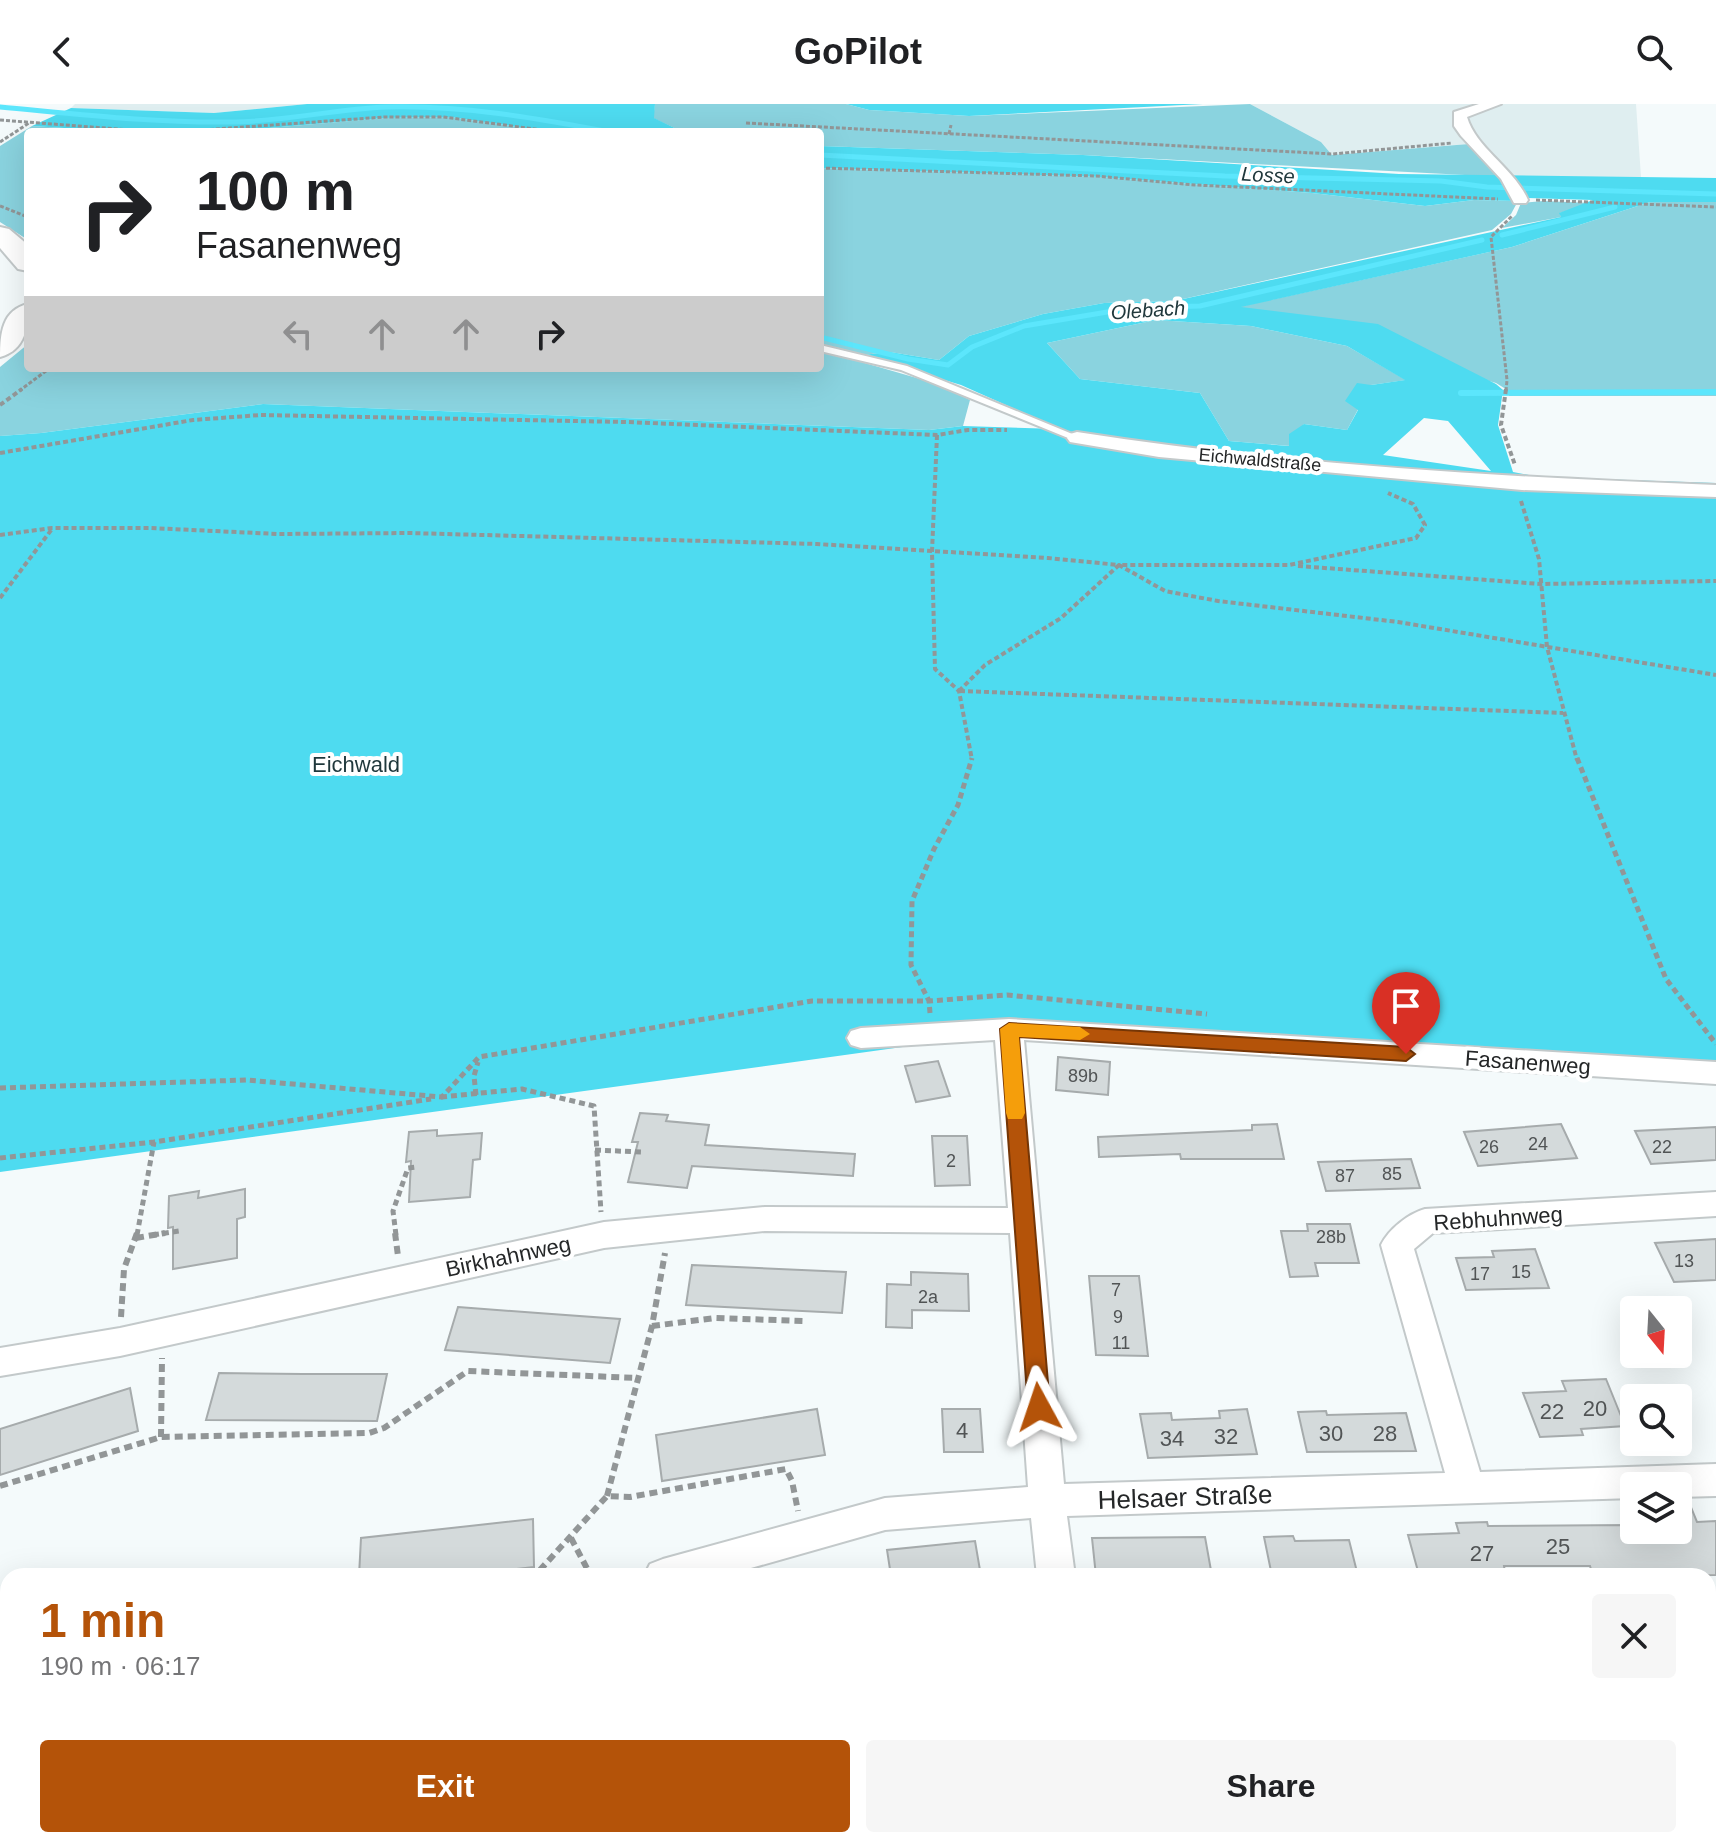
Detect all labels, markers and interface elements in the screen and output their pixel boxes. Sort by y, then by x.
icon: back [40,30,84,74]
icon: search [1632,30,1676,74]
text: GoPilot [794,31,922,72]
text: 100 m [196,159,355,222]
icon: right [64,160,168,264]
water label: Losse [1241,163,1295,187]
text: Fasanenweg [196,225,402,266]
water label: Olebach [1110,296,1186,324]
icon: left [276,312,320,356]
icon: ahead [360,312,404,356]
icon: ahead [444,312,488,356]
icon: right [528,312,572,356]
street label: Eichwaldstraße [1198,445,1322,475]
park label: Eichwald [312,752,400,777]
pin [1372,972,1440,1054]
icon: arrive [1384,984,1428,1028]
street label: Fasanenweg [1464,1046,1592,1079]
house number: 89b [1068,1066,1098,1086]
house number: 24 [1528,1134,1548,1154]
house number: 26 [1479,1137,1499,1157]
house number: 22 [1652,1137,1672,1157]
house number: 2 [946,1151,956,1171]
house number: 85 [1382,1164,1402,1184]
house number: 87 [1335,1166,1355,1186]
street label: Rebhuhnweg [1432,1202,1564,1235]
house number: 28b [1316,1227,1346,1247]
street label: Birkhahnweg [443,1231,573,1282]
house number: 13 [1674,1251,1694,1271]
house number: 15 [1511,1262,1531,1282]
house number: 17 [1470,1264,1490,1284]
house number: 7 [1111,1280,1121,1300]
house number: 2a [918,1287,939,1307]
north arrow [1620,1296,1692,1368]
map controls [1620,1296,1692,1544]
house number: 9 [1113,1307,1123,1327]
house number: 11 [1112,1333,1130,1353]
position arrow [997,1365,1081,1449]
button: search [1620,1384,1692,1456]
house number: 20 [1583,1396,1607,1421]
house number: 22 [1540,1399,1564,1424]
house number: 4 [956,1418,968,1443]
house number: 30 [1319,1421,1343,1446]
house number: 28 [1373,1421,1397,1446]
house number: 32 [1214,1424,1238,1449]
house number: 34 [1160,1426,1184,1451]
button: layers [1620,1472,1692,1544]
street label: Helsaer Straße [1097,1479,1273,1515]
house number: 25 [1546,1534,1570,1559]
house number: 27 [1470,1541,1494,1566]
text: 1 min [40,1594,165,1647]
button: close [1592,1594,1676,1678]
text: 190 m · 06:17 [40,1651,200,1681]
button: Exit [40,1740,850,1832]
button: Share [866,1740,1676,1832]

